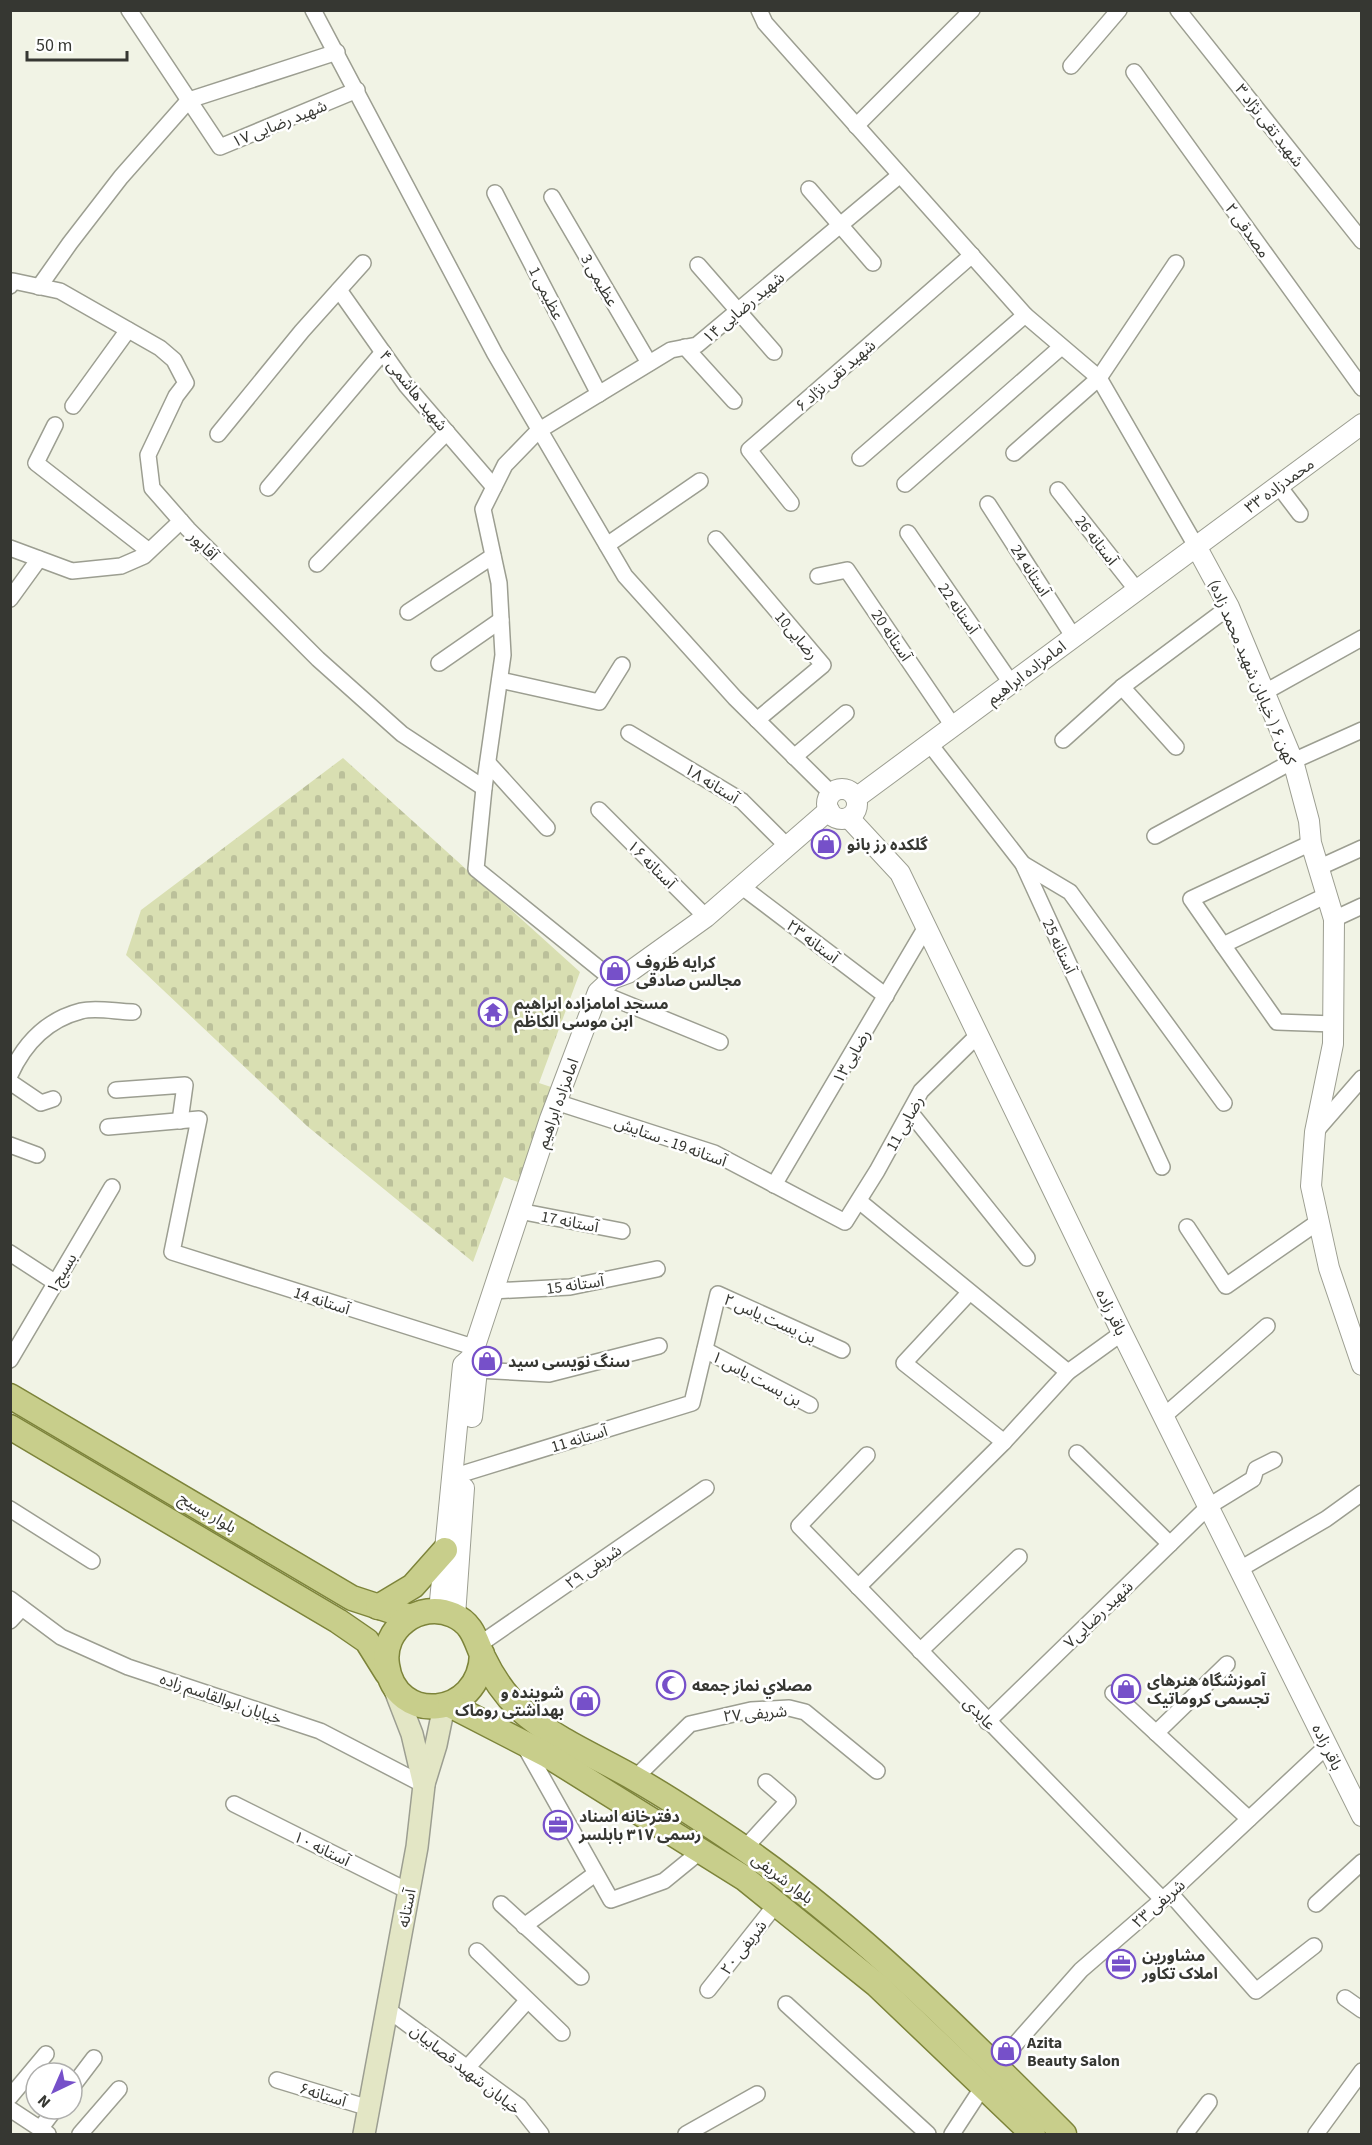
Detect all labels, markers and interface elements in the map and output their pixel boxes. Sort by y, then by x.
scale bar [27,24,128,62]
text: 50 m [36,33,72,58]
street label: شهید تقی نژاد ۳ [1230,79,1309,172]
street label: شهید رضایی ۱۷ [228,95,330,153]
street label: مصدقی ۲ [1220,198,1275,263]
street label: عظیمی 3 [575,250,623,311]
street label: عظیمی 1 [523,263,569,324]
street label: شهید رضایی ۱۴ [698,267,789,349]
street label: شهید تقی نژاد ۶ [791,335,881,417]
street label: شهید هاشمی ۴ [374,346,453,436]
street label: محمدزاده ۳۳ [1240,453,1319,519]
street label: آستانه 26 [1070,511,1124,571]
street label: آقاپور [183,525,224,566]
street label: آستانه 24 [1005,540,1056,602]
street label: کهن ۶ ( خیابان شهید محمد زاده) [1203,576,1301,769]
street label: آستانه 22 [933,578,985,640]
street label: آستانه 20 [866,605,917,667]
street label: رضایی10 [769,607,823,665]
street label: امامزاده ابراهیم [982,636,1071,711]
street label: آستانه ۱۸ [680,758,744,810]
shop icon: گلکده رز بانو [810,828,842,860]
place label: گلکده رز بانو [847,834,928,856]
street label: آستانه ۱۶ [622,836,681,895]
street label: آستانه ۲۳ [782,915,844,970]
street label: آستانه 25 [1037,915,1082,979]
place label: کرایه ظروف مجالس صادقی [636,952,742,992]
shop icon: کرایه ظروف مجالس صادقی [599,955,631,987]
place label: مسجد امامزاده ابراهیم ابن موسی الکاظم [514,993,669,1034]
temple icon: مسجد امامزاده ابراهیم ابن موسی الکاظم [477,996,509,1028]
street label: رضایی۱۳ [827,1025,876,1088]
street label: امامزاده ابراهیم [531,1055,585,1152]
street label: رضایی 11 [881,1092,929,1155]
street label: آستانه 19 - ستایش [612,1111,731,1173]
street label: آستانه 17 [539,1206,602,1239]
street label: بسیج۱ [41,1249,83,1298]
street label: آستانه 15 [545,1270,607,1300]
street label: آستانه 14 [291,1282,354,1321]
street label: باقر زاده [1090,1286,1132,1339]
street label: بن بست یاس ۲ [720,1289,819,1349]
shop icon: سنگ نویسی سید [471,1345,503,1377]
street label: بن بست یاس ۱ [708,1346,805,1412]
place label: سنگ نویسی سید [508,1351,630,1373]
street label: آستانه 11 [548,1420,612,1458]
street label: بلوار بسیج [174,1487,240,1540]
street label: شریفی ۲۹ [561,1539,626,1594]
street label: شهید رضایی۷ [1059,1576,1138,1653]
street label: خیابان ابوالقاسم زاده [156,1668,285,1731]
mosque icon: مصلاي نماز جمعه [655,1669,687,1701]
place label: آموزشگاه هنرهای تجسمی کروماتیک [1147,1670,1270,1710]
shop icon: آموزشگاه هنرهای تجسمی کروماتیک [1110,1673,1142,1705]
place label: مصلاي نماز جمعه [692,1675,812,1699]
place label: شوینده و بهداشتی روماک [455,1682,564,1722]
shop icon: شوینده و بهداشتی روماک [569,1685,601,1717]
street label: عابدی [958,1692,1000,1735]
street label: شریفی ۲۷ [722,1700,788,1728]
street label: باقر زاده [1306,1721,1348,1774]
place label: دفترخانه اسناد رسمی ۳۱۷ بابلسر [578,1806,701,1846]
office icon: دفترخانه اسناد رسمی ۳۱۷ بابلسر [542,1809,574,1841]
street label: آستانه ۱۰ [290,1826,355,1873]
street label: بلوار شریفی [747,1848,818,1909]
street label: شریفی ۲۳ [1127,1874,1190,1933]
street label: آستانه [392,1886,422,1929]
street label: شریفی ۲۰ [715,1915,772,1980]
place label: مشاورین املاک تکاور [1141,1945,1218,1985]
office icon: مشاورین املاک تکاور [1105,1948,1137,1980]
street label: خیابان شهید قصابیان [406,2020,525,2120]
place label: Azita Beauty Salon [1026,2032,1120,2072]
shop icon: Azita Beauty Salon [990,2035,1022,2067]
north arrow [24,2061,84,2121]
street label: آستانه۶ [296,2077,350,2113]
text: N [33,2089,56,2113]

